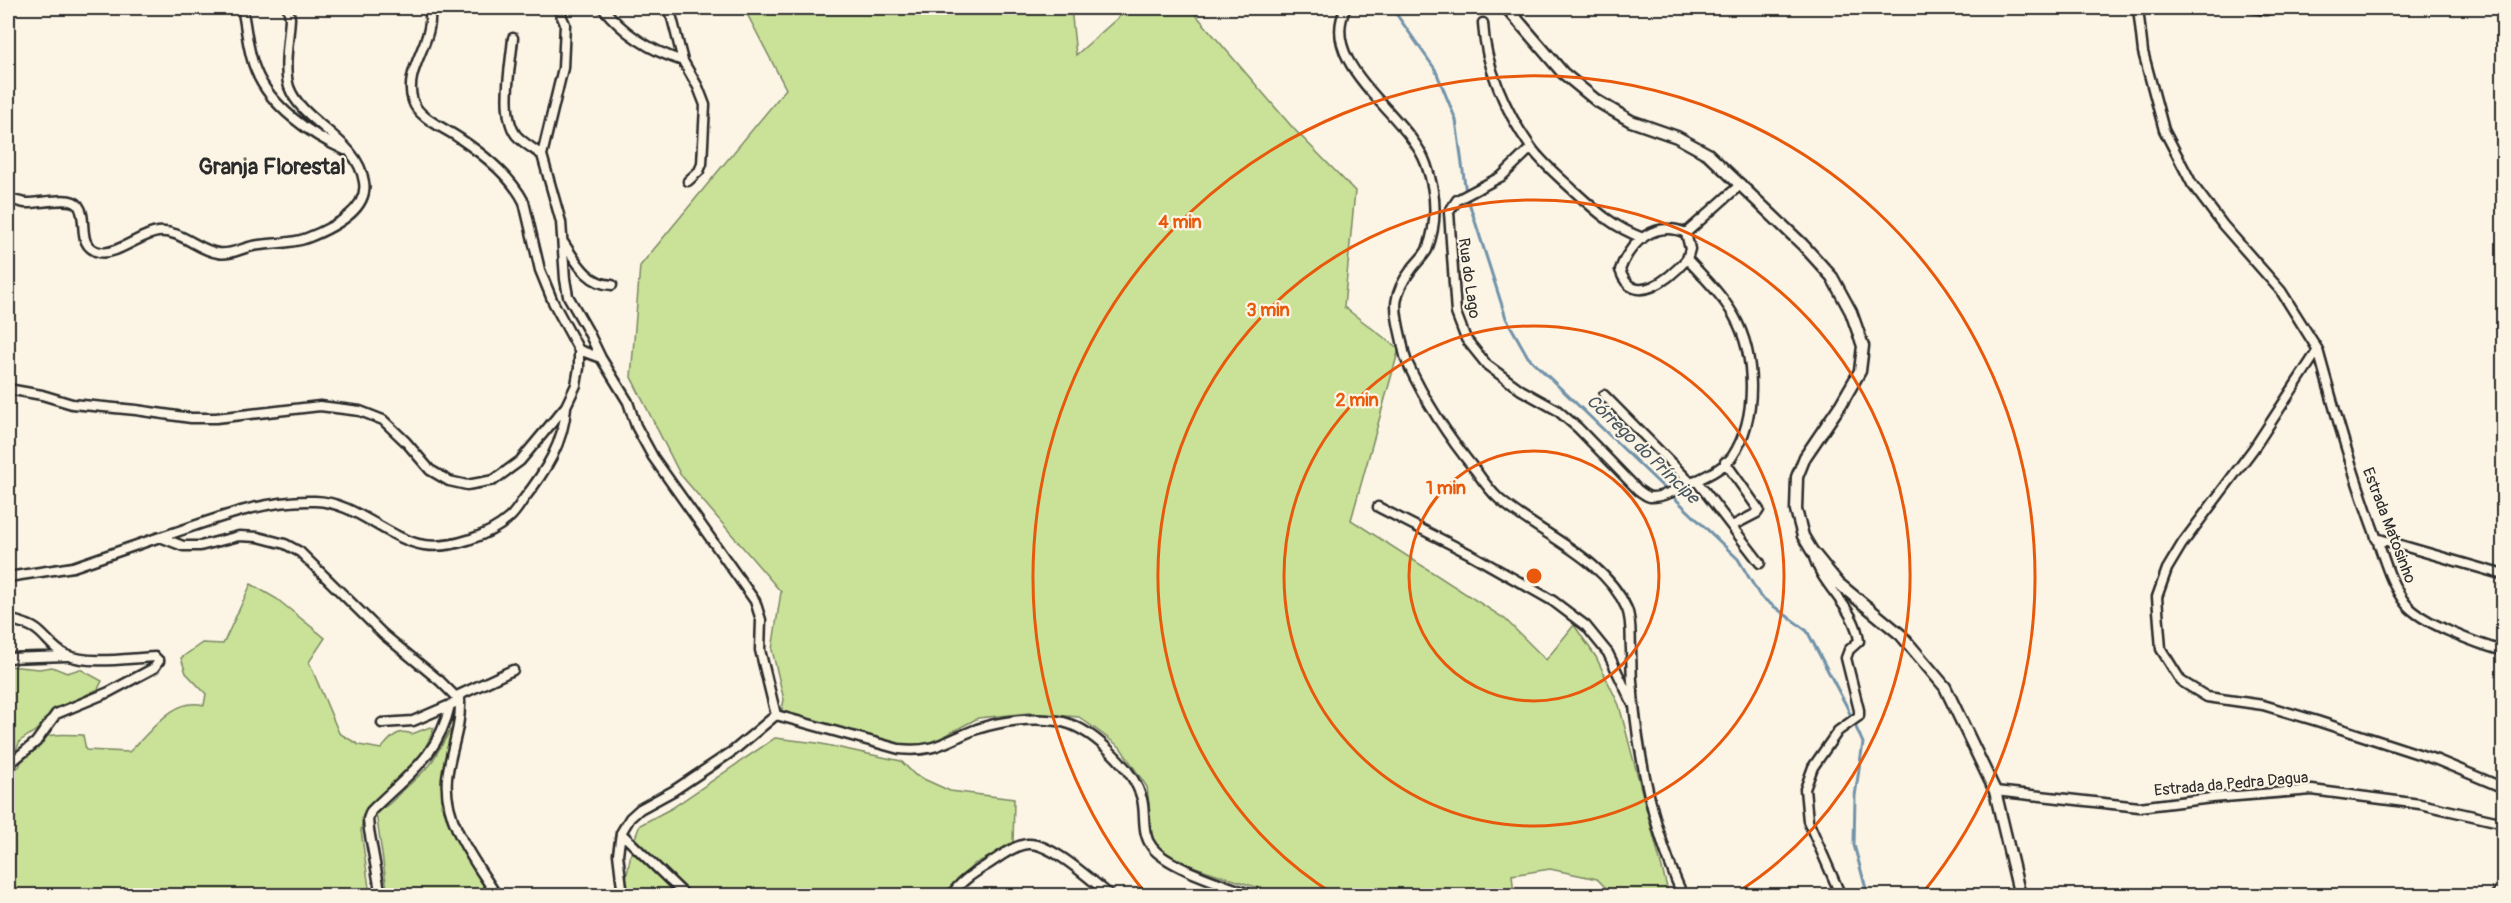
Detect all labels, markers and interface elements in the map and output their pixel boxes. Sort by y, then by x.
district label: Granja Florestal [198,153,346,181]
text: 4 min [1158,211,1202,234]
street label: Rua do Lago [1453,237,1485,320]
text: 3 min [1246,299,1290,322]
text: 2 min [1335,389,1379,412]
water label: Córrego do Príncipe [1581,390,1705,510]
street label: Estrada Matosinho [2358,465,2420,586]
text: 1 min [1426,477,1466,500]
centre of rings [1524,566,1544,586]
street label: Estrada da Pedra Dagua [2153,767,2309,801]

